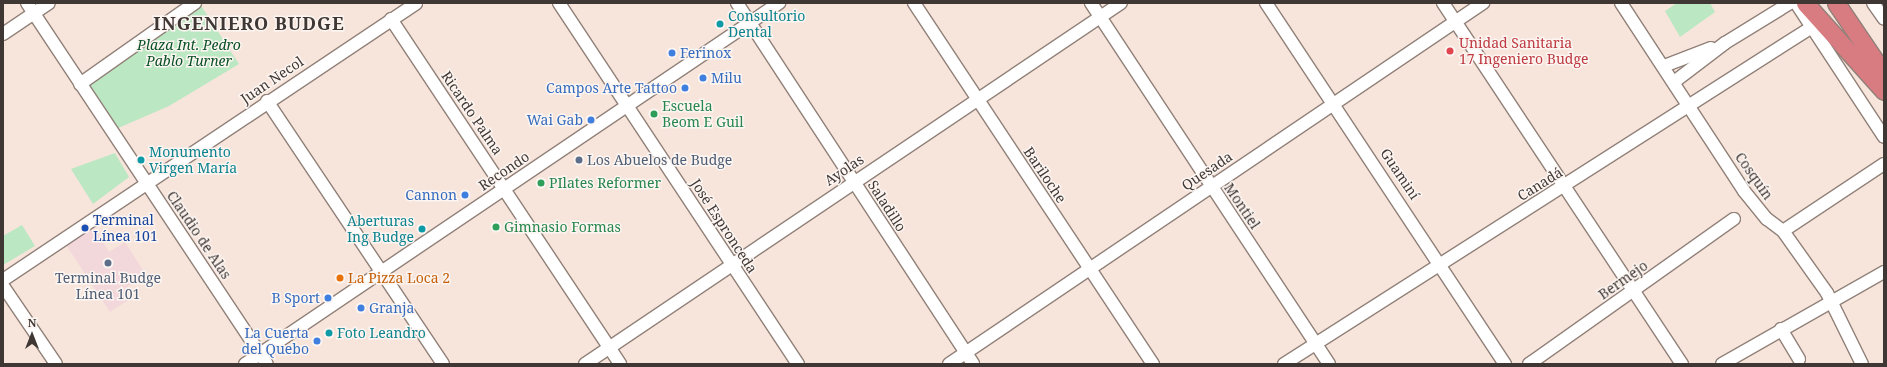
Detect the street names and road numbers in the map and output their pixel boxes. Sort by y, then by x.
street label: Juan Necol [237,53,307,107]
street label: Ricardo Palma [438,68,506,158]
street label: Bariloche [1020,144,1070,206]
street label: Guaminí [1377,145,1423,203]
street label: Recondo [476,148,532,194]
street label: Quesada [1178,148,1236,194]
street label: Cosquín [1732,149,1776,203]
street label: Ayolas [821,151,867,189]
street label: Canadá [1514,164,1566,204]
street label: José Espronceda [687,176,761,276]
street label: Saladillo [864,177,910,235]
street label: Montiel [1221,180,1263,232]
street label: Claudio de Alas [163,188,235,282]
street label: Bermejo [1595,257,1651,303]

